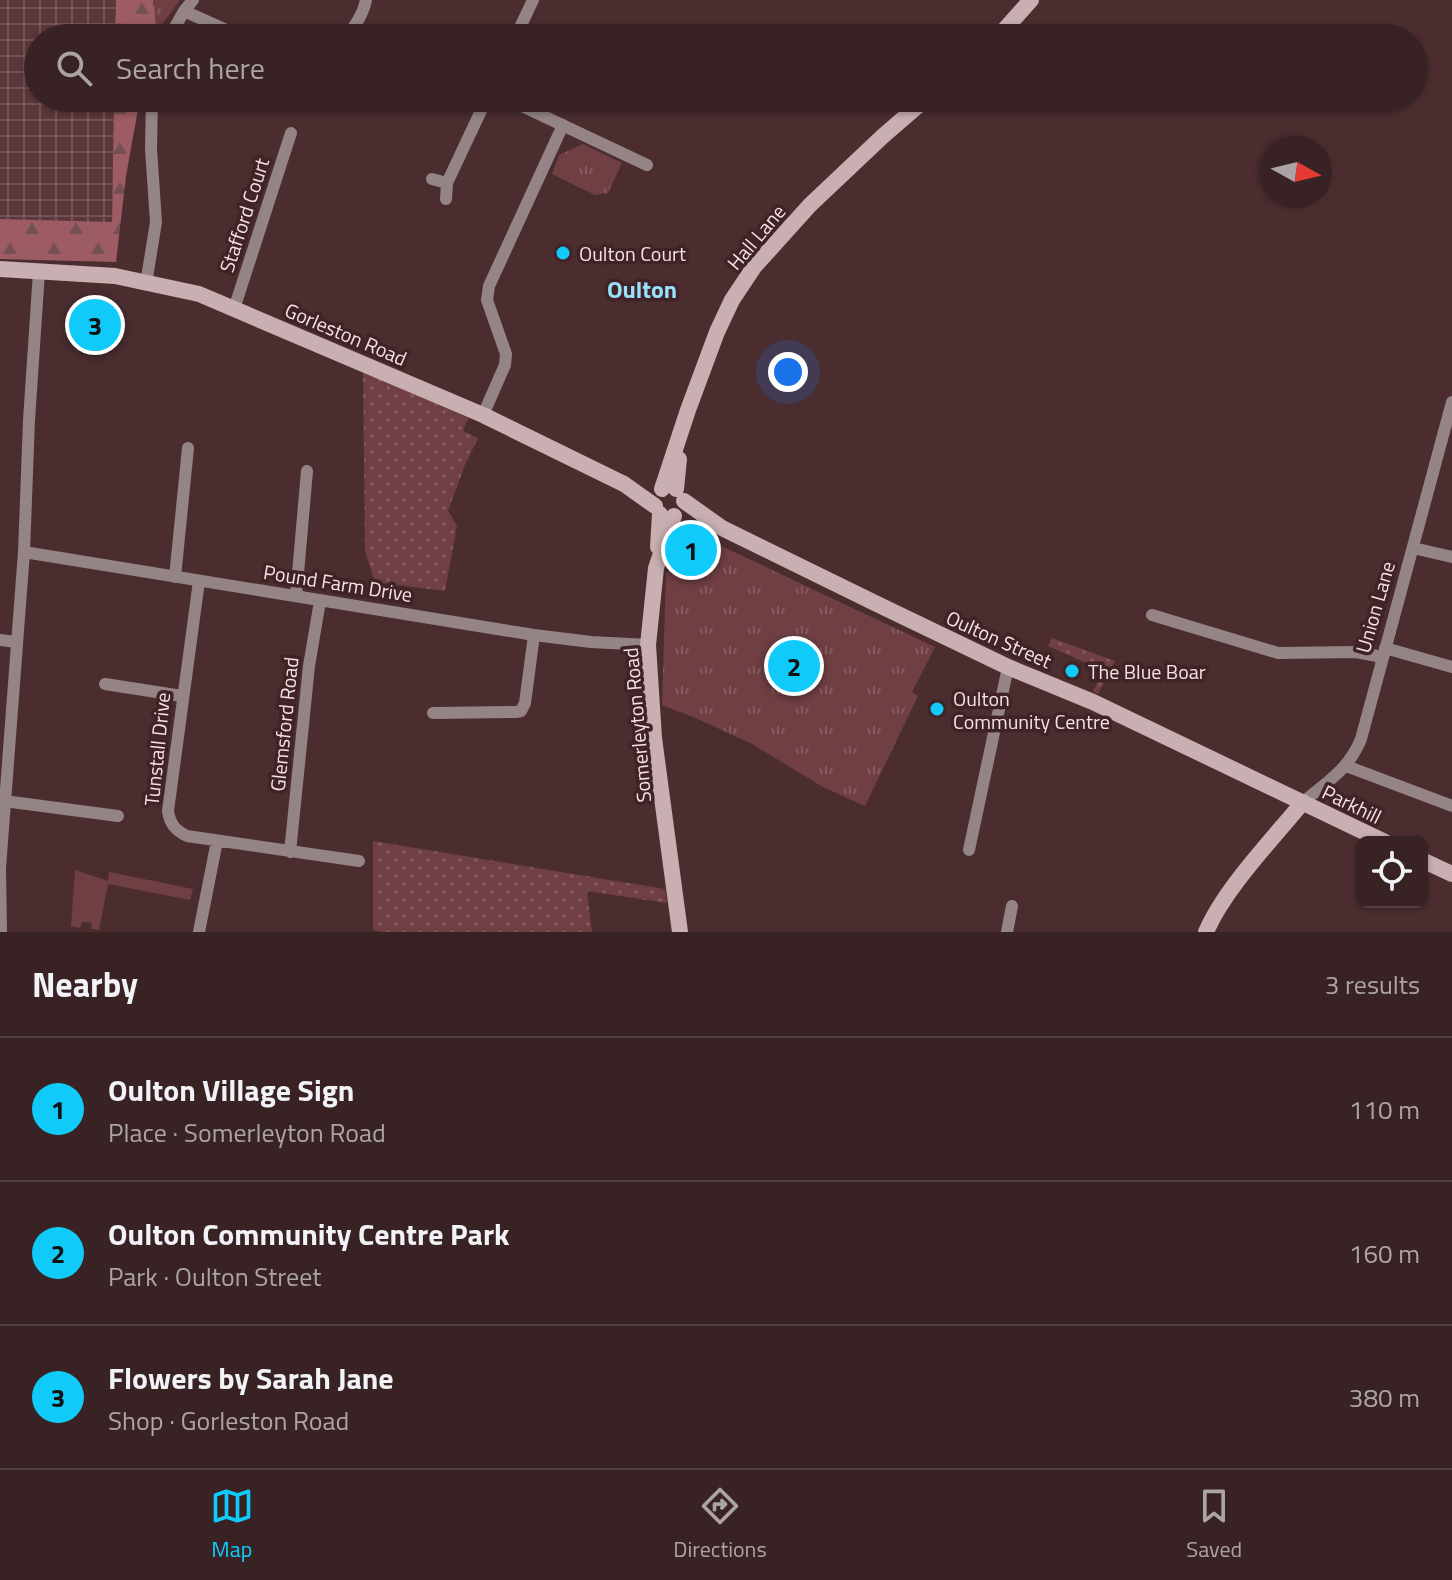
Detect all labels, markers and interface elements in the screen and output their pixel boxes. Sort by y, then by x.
search box [24,24,1428,112]
text: Search here [116,45,265,91]
icon: search [52,46,96,90]
north arrow [1260,136,1332,208]
street label: Stafford Court [211,154,277,276]
street label: Hall Lane [719,197,793,277]
place label: Oulton Court [579,238,686,269]
marker: Oulton Court [554,244,572,262]
district label: Oulton [607,271,677,307]
street label: Gorleston Road [280,294,412,374]
pin: 3 [69,295,121,355]
your location [768,352,808,392]
pin: 1 [665,520,717,580]
street label: Pound Farm Drive [261,556,415,610]
street label: Union Lane [1347,557,1403,657]
street label: Oulton Street [941,602,1057,676]
pin: 2 [768,636,820,696]
street label: Somerleyton Road [615,646,659,804]
street label: Glemsford Road [262,655,306,793]
place label: The Blue Boar [1088,656,1206,687]
marker: The Blue Boar [1063,662,1081,680]
place label: Oulton Community Centre [953,683,1110,737]
street label: Tunstall Drive [136,691,178,807]
marker: Oulton Community Centre [928,700,946,718]
street label: Parkhill [1317,776,1387,832]
map controls [1356,836,1428,908]
button: locate [1356,836,1428,908]
text: Nearby [32,958,138,1010]
text: 3 results [1325,965,1420,1004]
text: Oulton Village Sign [108,1067,354,1113]
text: 1 [51,1090,65,1129]
text: 110 m [1349,1090,1420,1129]
text: Place · Somerleyton Road [108,1113,386,1152]
text: Oulton Community Centre Park [108,1211,510,1257]
text: 2 [51,1234,65,1273]
text: 160 m [1349,1234,1420,1273]
text: Park · Oulton Street [108,1257,321,1296]
text: Flowers by Sarah Jane [108,1355,394,1401]
text: 3 [51,1378,65,1417]
text: 380 m [1349,1378,1420,1417]
text: Shop · Gorleston Road [108,1401,349,1440]
tab: Map [210,1484,254,1566]
tab: Directions [673,1484,767,1566]
tab: Saved [1186,1484,1242,1566]

